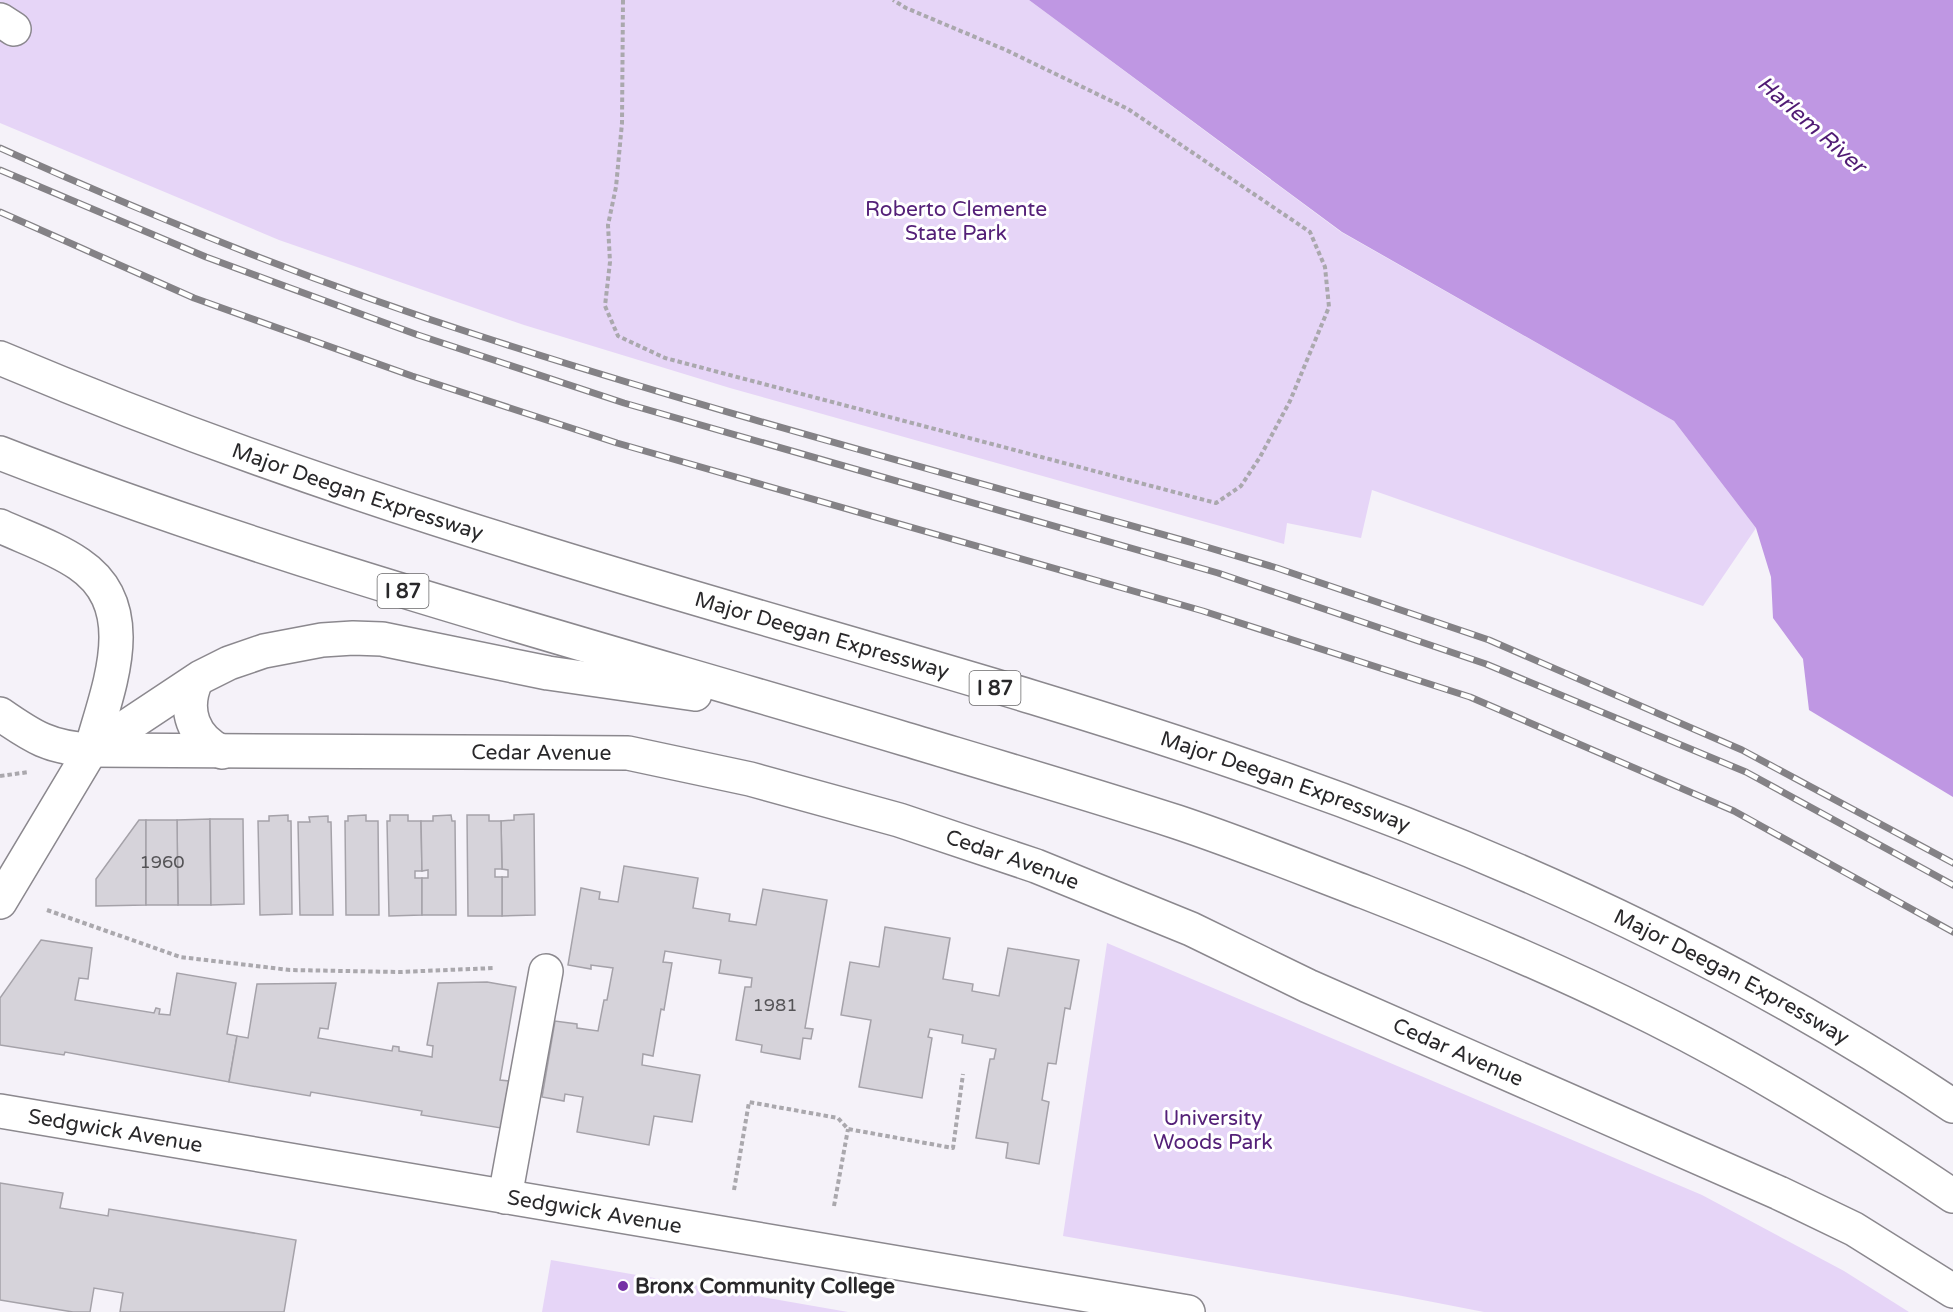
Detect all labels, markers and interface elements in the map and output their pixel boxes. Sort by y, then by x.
water label: Harlem River [1752,71,1873,180]
park label: Roberto Clemente State Park [865,197,1047,246]
street label: Major Deegan Expressway [229,438,486,546]
road number: I 87 [378,574,428,608]
street label: Major Deegan Expressway [692,587,952,684]
road number: I 87 [970,671,1020,705]
street label: Major Deegan Expressway [1157,726,1414,838]
street label: Cedar Avenue [471,740,611,766]
street label: Cedar Avenue [942,825,1083,895]
house number: 1960 [139,851,185,873]
street label: Major Deegan Expressway [1610,904,1854,1050]
house number: 1981 [752,994,798,1016]
street label: Cedar Avenue [1389,1013,1527,1092]
street label: Sedgwick Avenue [26,1104,205,1158]
park label: University Woods Park [1153,1106,1273,1155]
street label: Sedgwick Avenue [505,1185,684,1239]
place label: Bronx Community College [635,1274,895,1299]
marker: Bronx Community College [616,1279,630,1293]

